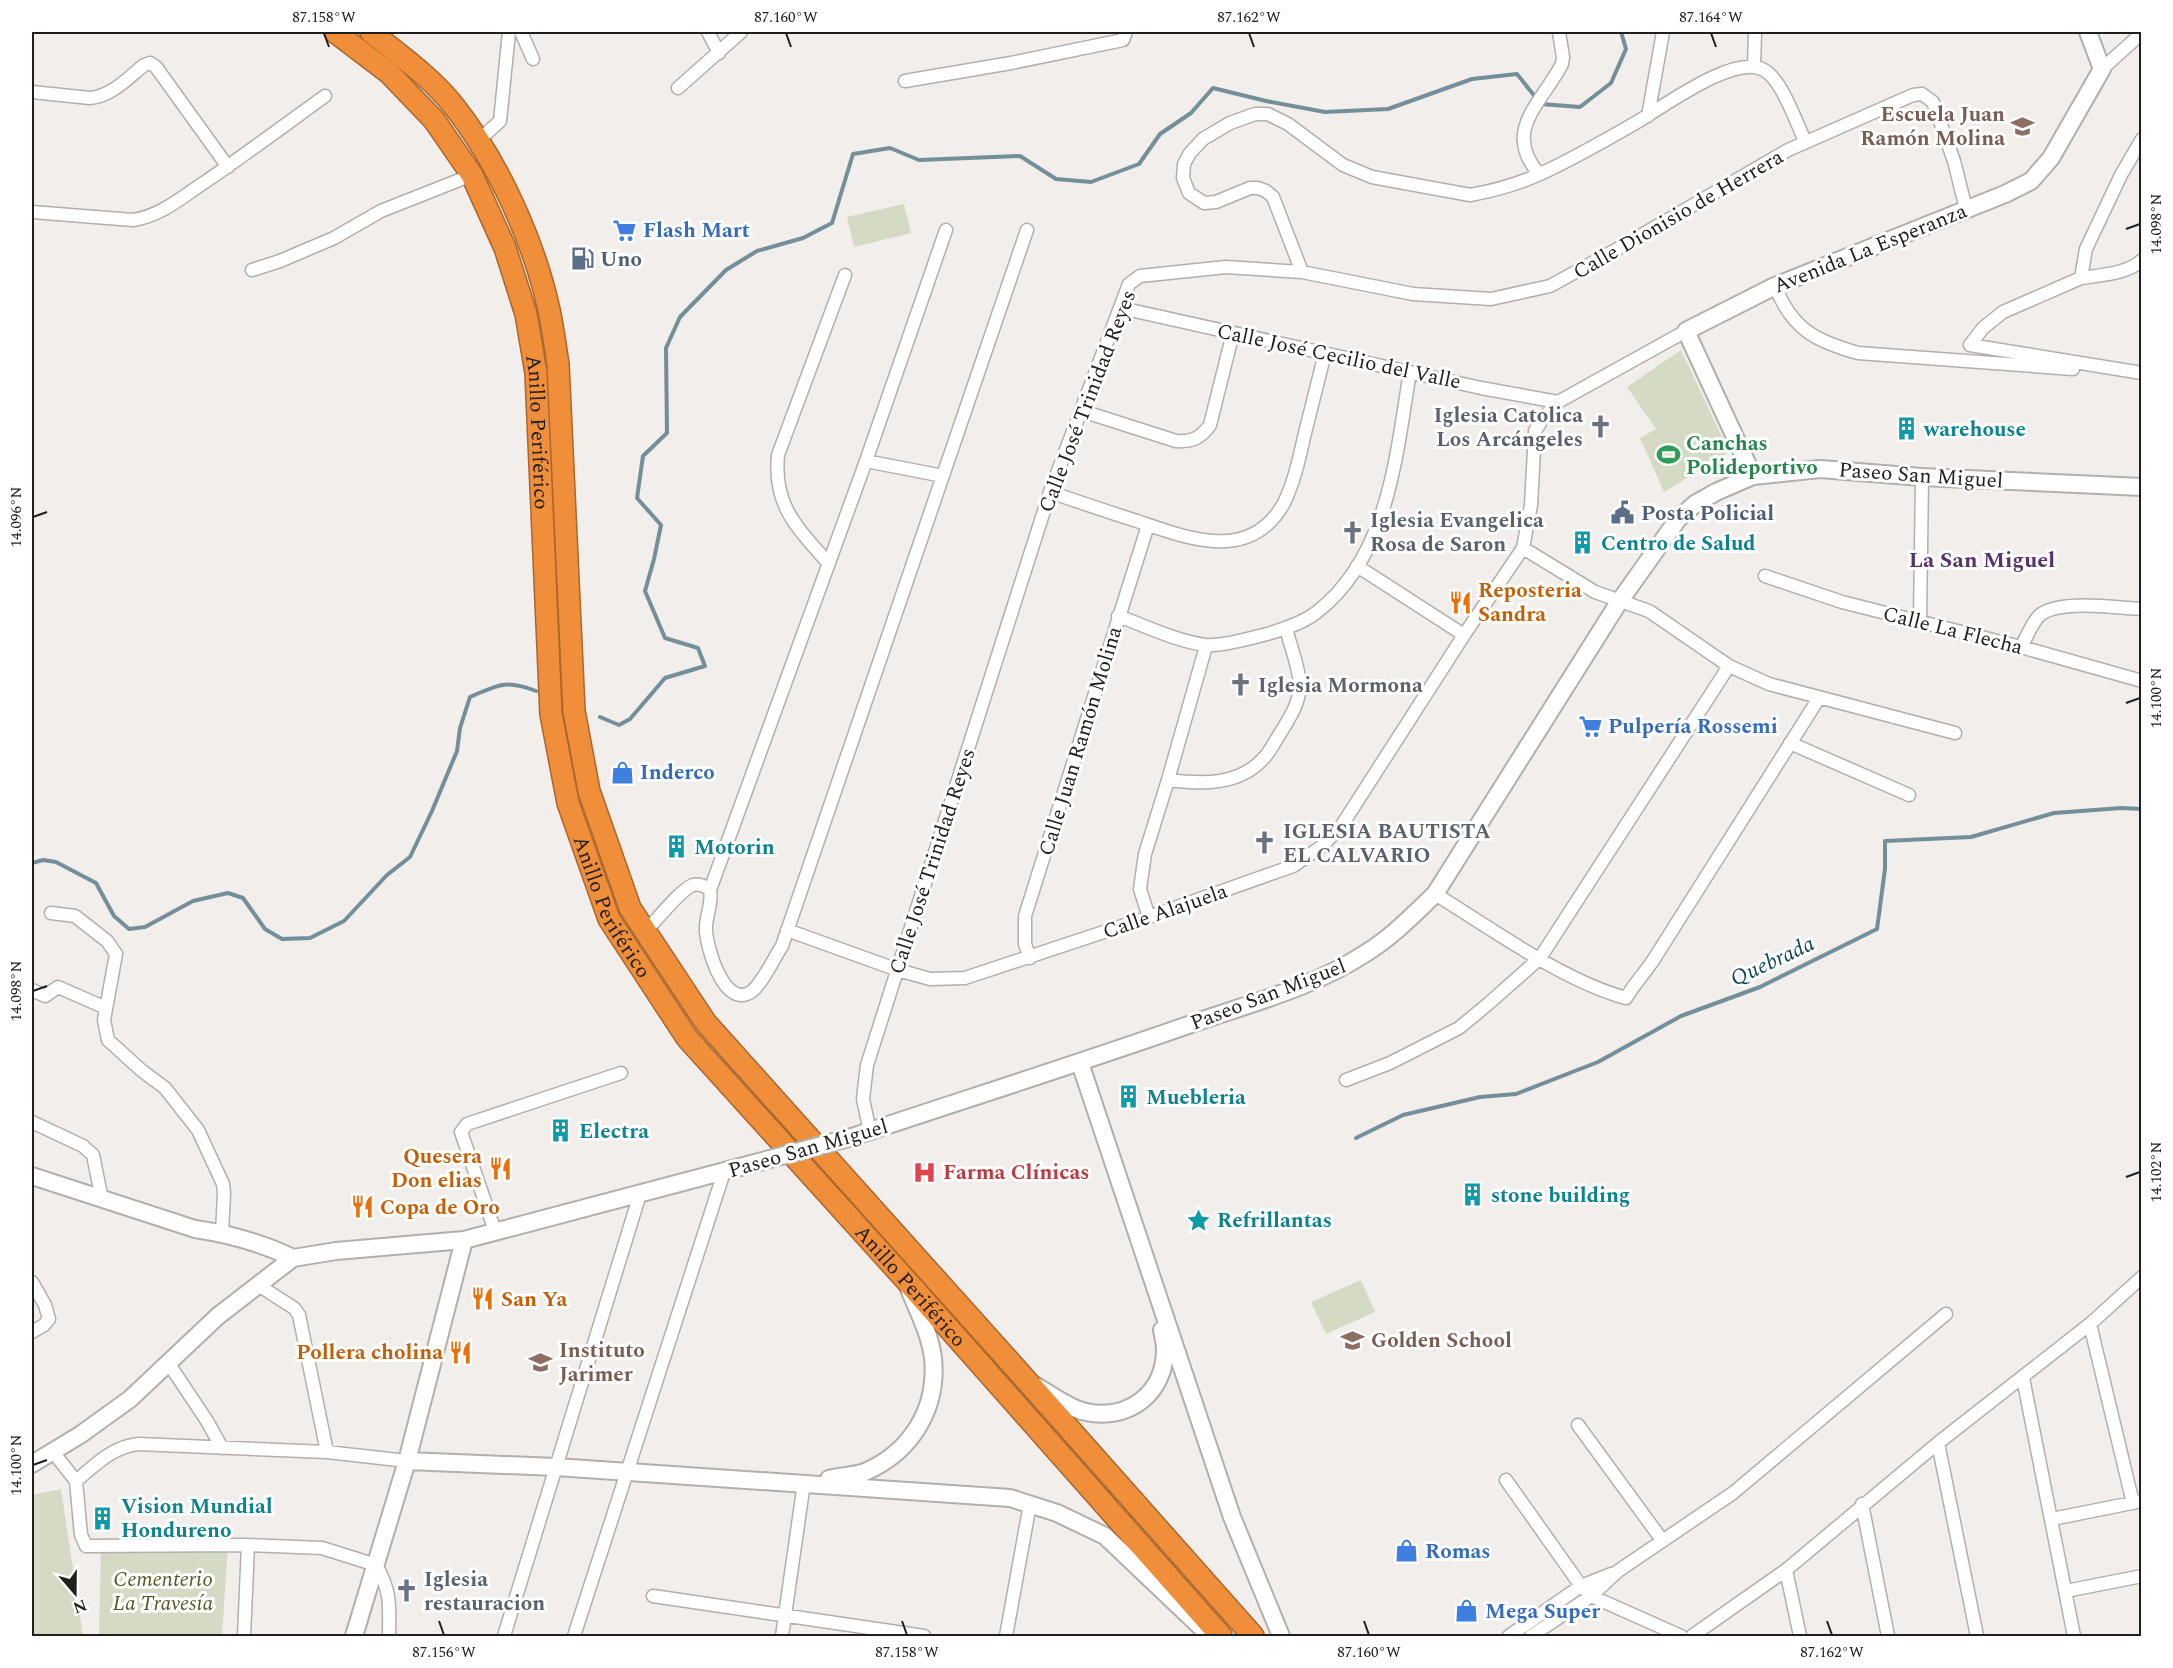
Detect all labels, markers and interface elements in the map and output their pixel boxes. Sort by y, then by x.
text: 87.158°W [292,6,356,29]
text: 87.160°W [754,6,818,29]
text: 87.162°W [1217,6,1281,29]
text: 87.164°W [1679,6,1743,29]
place label: Escuela Juan Ramón Molina [1860,99,2005,155]
school or university icon: Escuela Juan Ramón Molina [2010,113,2036,139]
street label: Calle Dionisio de Herrera [1567,141,1790,288]
text: 14.098°N [2145,194,2168,254]
street label: Avenida La Esperanza [1769,195,1973,302]
place label: Flash Mart [643,215,750,247]
supermarket icon: Flash Mart [612,217,638,243]
place label: Uno [600,244,642,276]
fuel station icon: Uno [569,246,595,272]
street label: Calle José Trinidad Reyes [1031,285,1145,517]
street label: Calle José Cecilio del Valle [1214,315,1464,398]
street label: Anillo Periférico [516,352,557,510]
place label: Iglesia Catolica Los Arcángeles [1434,400,1583,456]
church icon: Iglesia Catolica Los Arcángeles [1588,414,1614,440]
place label: warehouse [1923,414,2026,446]
building icon: warehouse [1893,416,1919,442]
place label: Canchas Polideportivo [1686,428,1818,484]
sports icon: Canchas Polideportivo [1655,442,1681,468]
street label: Paseo San Miguel [1838,454,2004,498]
text: 14.096°N [5,487,28,547]
place label: Posta Policial [1641,498,1774,530]
public building icon: Posta Policial [1610,500,1636,526]
place label: Iglesia Evangelica Rosa de Saron [1370,505,1544,561]
church icon: Iglesia Evangelica Rosa de Saron [1339,519,1365,545]
place label: Centro de Salud [1601,528,1756,560]
building icon: Centro de Salud [1570,530,1596,556]
district label: La San Miguel [1909,544,2055,577]
place label: Reposteria Sandra [1478,575,1582,631]
restaurant icon: Reposteria Sandra [1447,589,1473,615]
street label: Calle La Flecha [1879,598,2027,664]
street label: Calle Juan Ramón Molina [1031,622,1131,860]
text: 14.100°N [2145,668,2168,728]
place label: Iglesia Mormona [1258,670,1423,702]
church icon: Iglesia Mormona [1227,672,1253,698]
place label: Pulpería Rossemi [1608,711,1778,743]
supermarket icon: Pulpería Rossemi [1577,713,1603,739]
street label: Calle José Trinidad Reyes [881,744,985,979]
place label: Inderco [640,757,715,789]
shop icon: Inderco [609,759,635,785]
place label: IGLESIA BAUTISTA EL CALVARIO [1283,816,1491,872]
church icon: IGLESIA BAUTISTA EL CALVARIO [1252,830,1278,856]
street label: Anillo Periférico [564,832,659,985]
place label: Motorin [694,832,775,864]
building icon: Motorin [663,834,689,860]
street label: Calle Alajuela [1099,875,1233,948]
water label: Quebrada [1725,927,1820,995]
street label: Paseo San Miguel [1186,950,1351,1039]
text: 14.098°N [5,961,28,1021]
place label: Muebleria [1146,1082,1246,1114]
building icon: Muebleria [1115,1084,1141,1110]
street label: Paseo San Miguel [725,1111,892,1187]
place label: Electra [579,1116,649,1148]
building icon: Electra [548,1118,574,1144]
place label: Quesera Don elias [391,1141,482,1197]
text: 14.102°N [2145,1142,2168,1202]
restaurant icon: Quesera Don elias [487,1155,513,1181]
place label: Farma Clínicas [943,1157,1090,1189]
hospital icon: Farma Clínicas [912,1159,938,1185]
place label: stone building [1491,1180,1630,1212]
building icon: stone building [1460,1182,1486,1208]
place label: Copa de Oro [380,1192,500,1224]
restaurant icon: Copa de Oro [349,1194,375,1220]
place label: Refrillantas [1217,1205,1332,1237]
place icon: Refrillantas [1186,1207,1212,1233]
street label: Anillo Periférico [846,1218,974,1355]
place label: San Ya [501,1284,568,1316]
restaurant icon: San Ya [470,1286,496,1312]
place label: Golden School [1371,1325,1512,1357]
school or university icon: Golden School [1340,1327,1366,1353]
place label: Instituto Jarimer [559,1335,645,1391]
place label: Pollera cholina [296,1337,443,1369]
restaurant icon: Pollera cholina [448,1339,474,1365]
school or university icon: Instituto Jarimer [528,1349,554,1375]
text: 14.100°N [5,1435,28,1495]
place label: Vision Mundial Hondureno [121,1491,273,1547]
building icon: Vision Mundial Hondureno [90,1505,116,1531]
place label: Romas [1425,1536,1491,1568]
shop icon: Romas [1394,1538,1420,1564]
north arrow [45,1563,105,1623]
park label: Cementerio La Travesía [113,1564,214,1620]
place label: Iglesia restauracion [424,1564,545,1620]
church icon: Iglesia restauracion [393,1578,419,1604]
text: N [70,1593,90,1620]
place label: Mega Super [1485,1596,1600,1628]
shop icon: Mega Super [1454,1598,1480,1624]
text: 87.156°W [412,1641,476,1664]
text: 87.158°W [875,1641,939,1664]
text: 87.160°W [1337,1641,1401,1664]
text: 87.162°W [1800,1641,1864,1664]

